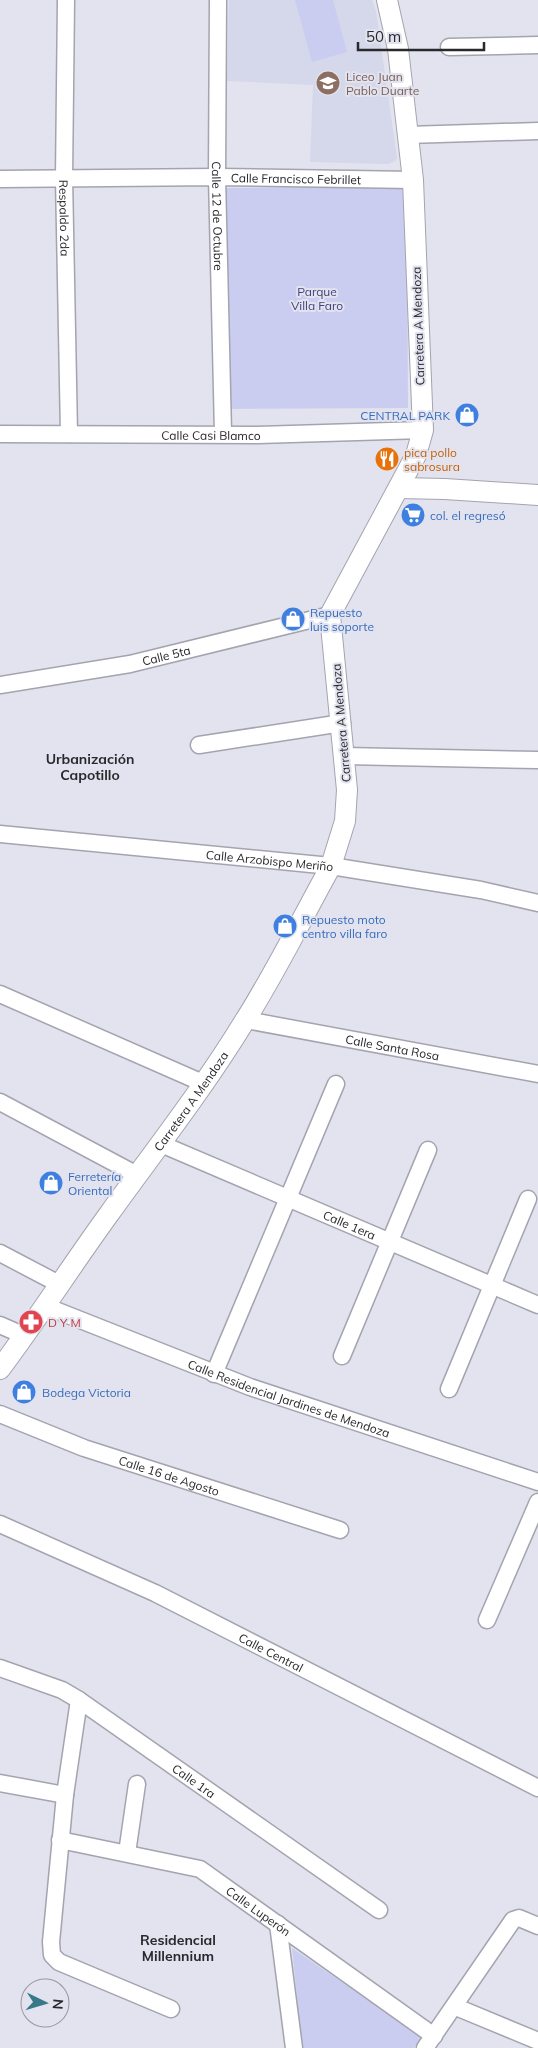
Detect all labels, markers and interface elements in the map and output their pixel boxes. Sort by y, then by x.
scale bar [358,20,484,52]
text: 50 m [366,27,401,46]
place label: Liceo Juan Pablo Duarte [346,69,419,98]
school or university icon: Liceo Juan Pablo Duarte [315,70,341,96]
street label: Calle 12 de Octubre [209,161,227,271]
street label: Calle Francisco Febrillet [231,170,361,187]
street label: Respaldo 2da [57,179,73,256]
street label: Carretera A Mendoza [408,266,428,386]
park label: Parque Villa Faro [291,284,343,313]
shop icon: CENTRAL PARK [454,402,480,428]
place label: CENTRAL PARK [360,408,450,423]
street label: Calle Casi Blamco [161,427,261,443]
place label: pica pollo sabrosura [404,445,460,474]
restaurant icon: pica pollo sabrosura [374,446,400,472]
supermarket icon: col. el regresó [400,502,426,528]
place label: col. el regresó [430,508,506,523]
place label: Repuesto luis soporte [310,605,374,634]
shop icon: Repuesto luis soporte [280,606,306,632]
street label: Calle 5ta [141,642,192,668]
street label: Carretera A Mendoza [328,663,354,783]
district label: Urbanización Capotillo [46,750,134,784]
street label: Calle Arzobispo Meriño [205,846,334,874]
place label: Repuesto moto centro villa faro [302,912,388,941]
shop icon: Repuesto moto centro villa faro [272,913,298,939]
street label: Calle Santa Rosa [344,1031,441,1063]
street label: Carretera A Mendoza [150,1048,231,1154]
place label: Ferretería Oriental [68,1169,121,1198]
shop icon: Ferretería Oriental [38,1170,64,1196]
street label: Calle 1era [321,1207,378,1242]
pharmacy icon: D Y M [18,1309,44,1335]
place label: D Y M [48,1315,81,1330]
street label: Calle Residencial Jardines de Mendoza [186,1356,392,1440]
shop icon: Bodega Victoria [11,1379,37,1405]
place label: Bodega Victoria [42,1385,131,1400]
street label: Calle 16 de Agosto [117,1452,221,1498]
street label: Calle Central [236,1629,306,1675]
street label: Calle 1ra [170,1760,219,1801]
street label: Calle Luperón [223,1883,294,1939]
district label: Residencial Millennium [140,1931,216,1965]
north arrow [20,1978,70,2028]
text: N [49,1998,67,2010]

